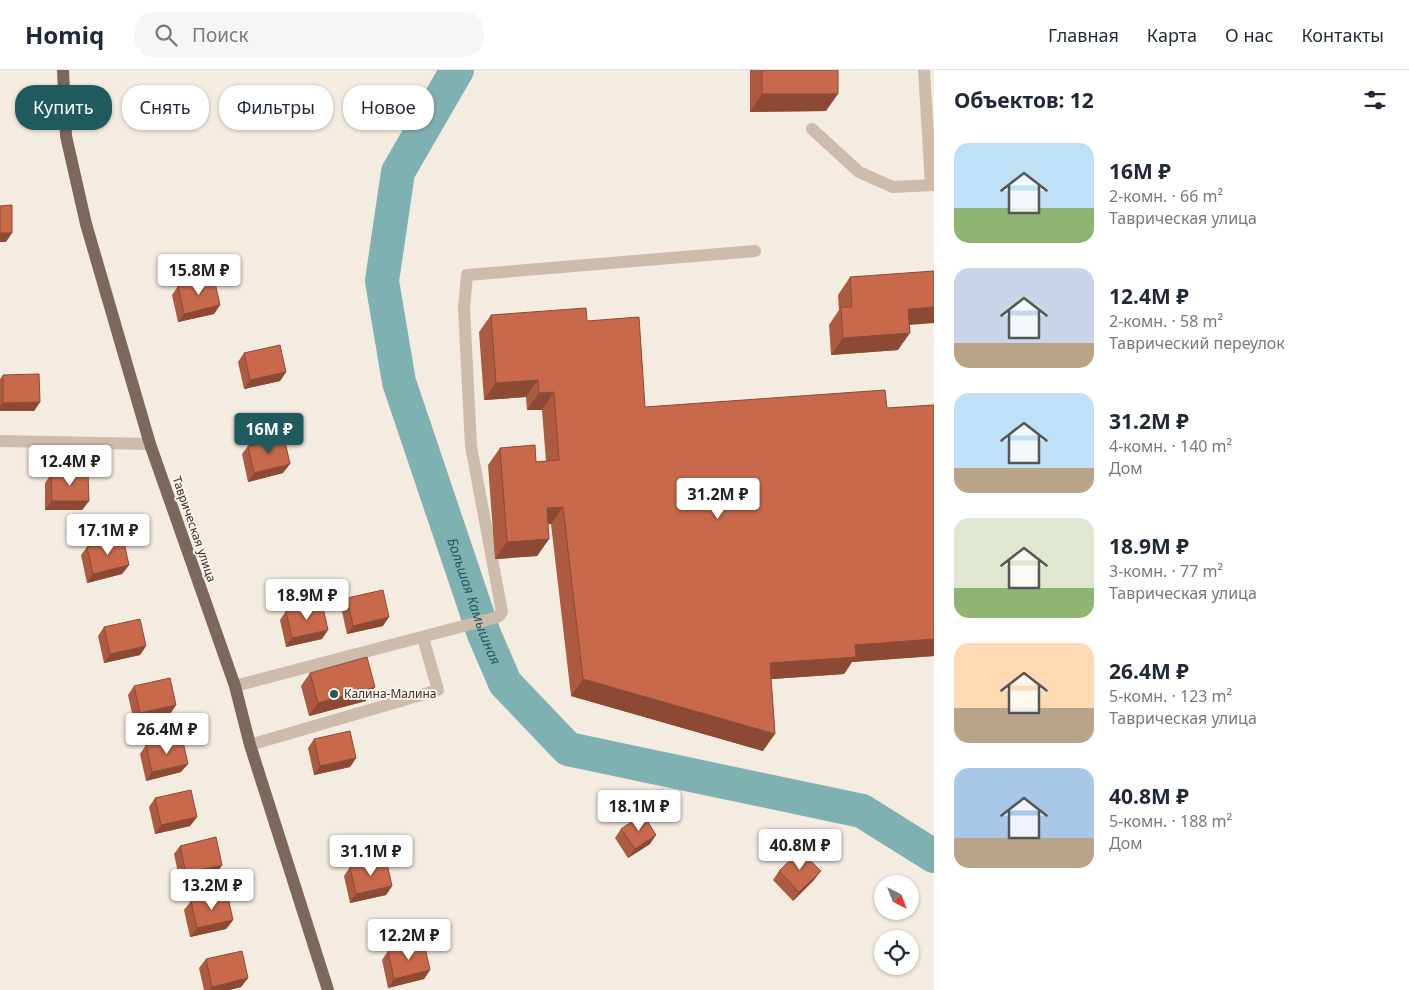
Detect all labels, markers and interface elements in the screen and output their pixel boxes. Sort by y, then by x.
search box [134,12,484,57]
text: Homiq [25,18,104,51]
icon: search [152,21,180,49]
text: Поиск [192,22,249,48]
text: Главная [1048,23,1119,47]
text: Карта [1147,23,1197,47]
text: О нас [1225,23,1273,47]
text: Контакты [1301,23,1384,47]
chip: Купить [15,85,112,130]
chip: Снять [122,85,209,130]
chip: Фильтры [219,85,333,130]
chip: Новое [343,85,434,130]
text: Объектов: 12 [954,86,1094,114]
icon: filters [1361,86,1389,114]
text: 16M ₽ [1109,157,1171,185]
icon: home [994,163,1054,223]
text: 2-комн. · 66 m² [1109,185,1223,207]
text: Таврическая улица [1109,207,1257,229]
pin: 15.8M ₽ [153,254,245,296]
text: 15.8M ₽ [169,259,229,281]
text: 12.4M ₽ [1109,282,1189,310]
icon: home [994,288,1054,348]
text: 2-комн. · 58 m² [1109,310,1223,332]
text: Таврический переулок [1109,332,1285,354]
text: 31.2M ₽ [1109,407,1189,435]
pin: 16M ₽ [234,412,304,455]
icon: home [994,413,1054,473]
text: 16M ₽ [245,418,293,440]
text: 4-комн. · 140 m² [1109,435,1232,457]
pin: 12.4M ₽ [24,444,116,487]
text: 12.4M ₽ [40,450,100,472]
text: Дом [1109,457,1142,479]
street label: Таврическая улица [168,474,221,584]
pin: 31.2M ₽ [672,478,764,520]
text: 31.2M ₽ [688,483,748,505]
pin: 17.1M ₽ [62,514,154,556]
text: 17.1M ₽ [78,519,138,541]
text: 18.9M ₽ [1109,532,1189,560]
water label: Большая Камышная [443,535,506,667]
icon: home [994,538,1054,598]
text: 3-комн. · 77 m² [1109,560,1223,582]
pin: 18.9M ₽ [261,578,353,621]
text: Таврическая улица [1109,582,1257,604]
text: 18.9M ₽ [277,584,337,606]
text: 26.4M ₽ [1109,657,1189,685]
icon: home [994,663,1054,723]
place label: Калина-Малина [344,685,437,702]
text: 5-комн. · 123 m² [1109,685,1232,707]
marker: Калина-Малина [328,688,340,700]
text: Таврическая улица [1109,707,1257,729]
pin: 26.4M ₽ [121,712,213,755]
text: 26.4M ₽ [137,718,197,740]
text: 40.8M ₽ [1109,782,1189,810]
icon: home [994,788,1054,848]
pin: 18.1M ₽ [593,790,685,832]
text: 18.1M ₽ [609,795,669,817]
text: 5-комн. · 188 m² [1109,810,1232,832]
pin: 40.8M ₽ [754,828,846,871]
text: Дом [1109,832,1142,854]
pin: 31.1M ₽ [325,834,417,877]
text: 40.8M ₽ [770,834,830,856]
text: 31.1M ₽ [341,840,401,862]
pin: 13.2M ₽ [166,868,258,911]
text: 13.2M ₽ [182,874,242,896]
north arrow [874,875,919,920]
map controls [874,875,919,975]
pin: 12.2M ₽ [363,918,455,961]
text: 12.2M ₽ [379,924,439,946]
button: locate [874,930,919,975]

